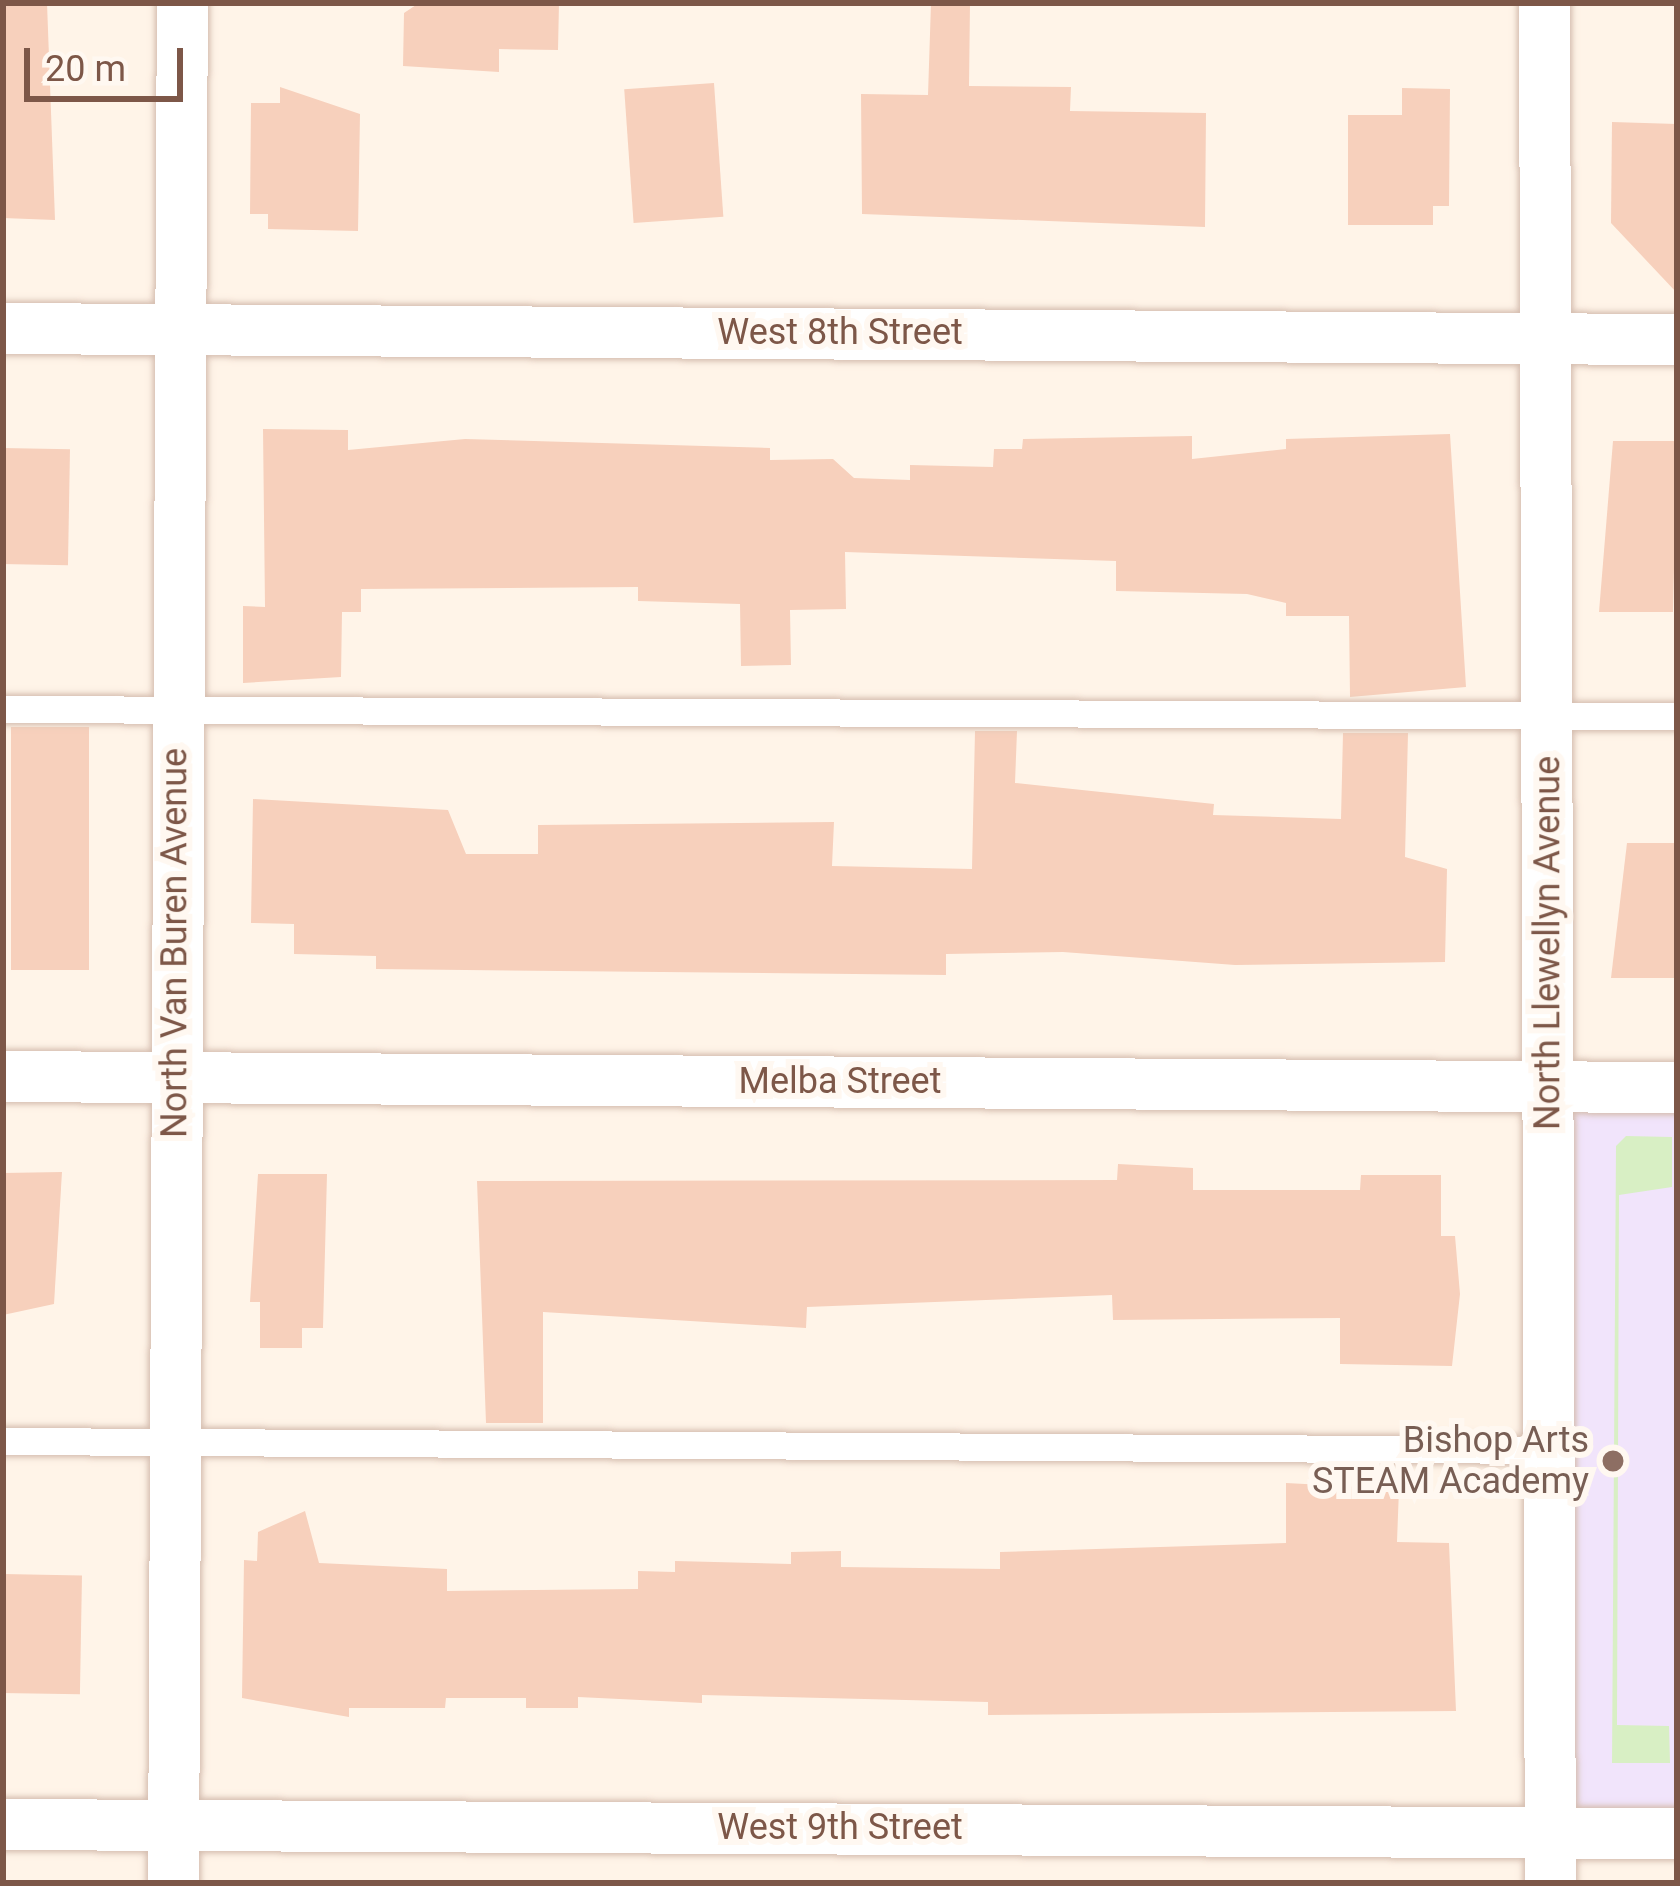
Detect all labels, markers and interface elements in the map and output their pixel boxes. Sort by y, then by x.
scale bar [30,24,189,98]
text: 20 m [45,48,126,90]
street label: West 8th Street [717,311,963,355]
street label: North Van Buren Avenue [153,748,197,1138]
street label: North Llewellyn Avenue [1526,756,1570,1130]
street label: Melba Street [739,1060,941,1104]
place label: Bishop Arts STEAM Academy [1312,1418,1589,1503]
marker: Bishop Arts STEAM Academy [1600,1448,1626,1474]
street label: West 9th Street [717,1806,963,1850]

